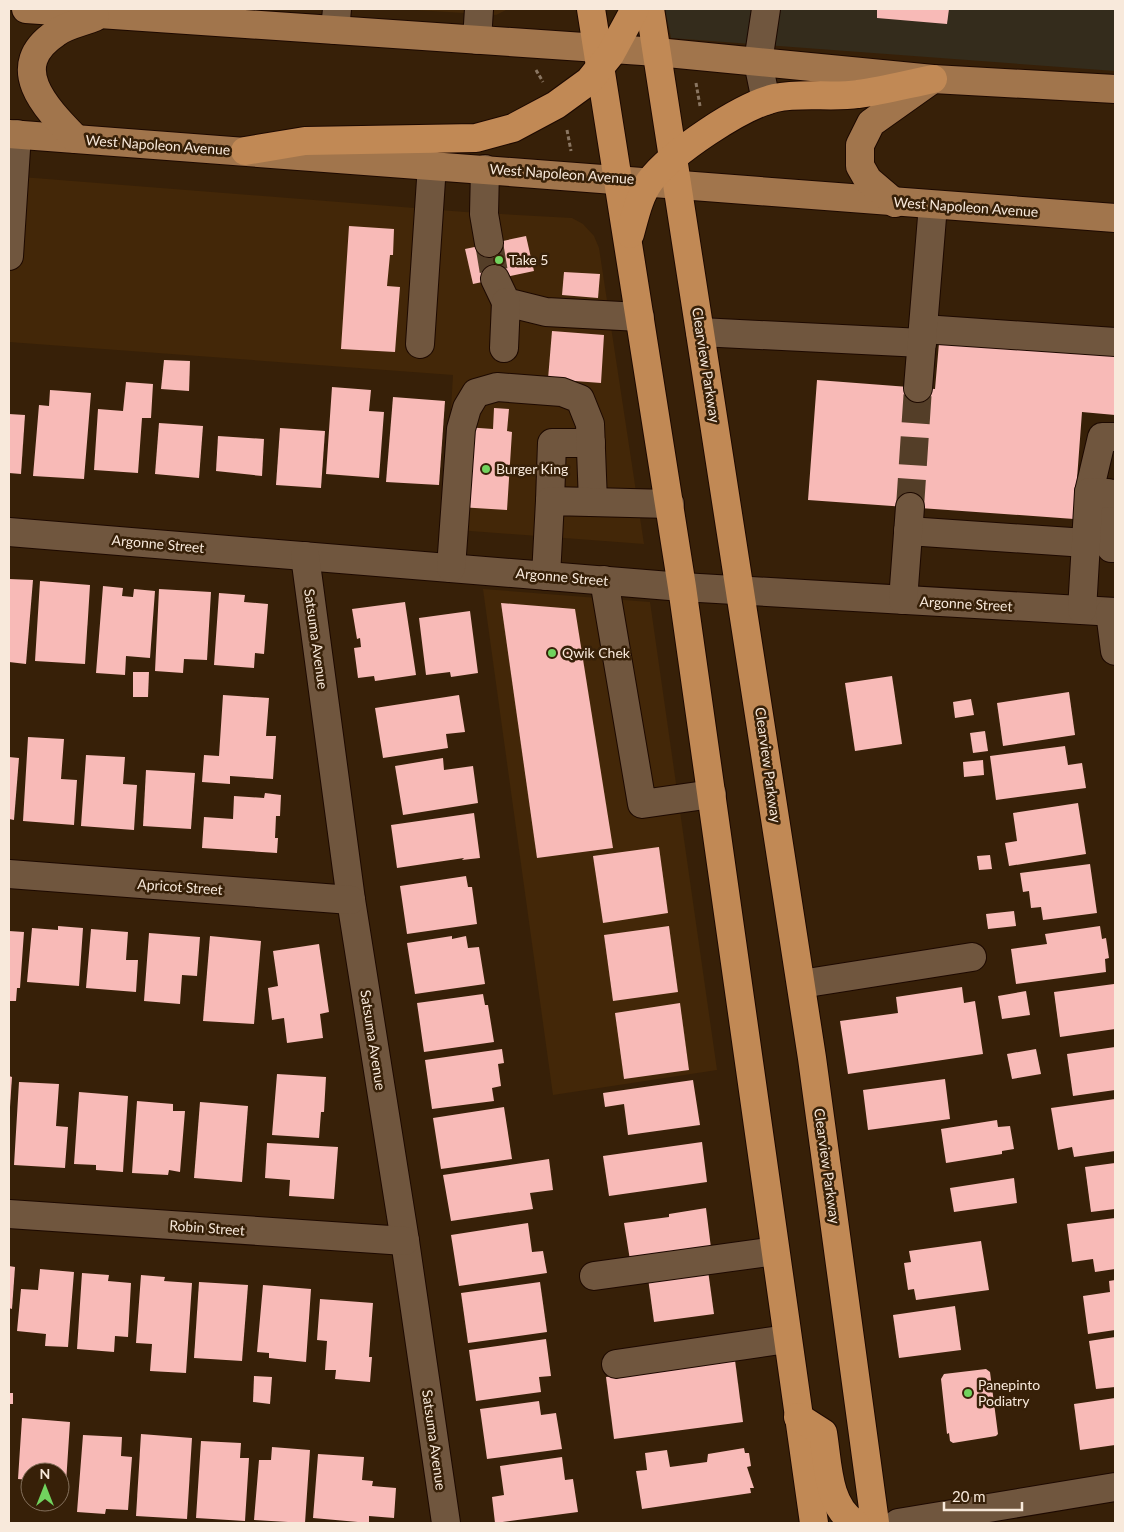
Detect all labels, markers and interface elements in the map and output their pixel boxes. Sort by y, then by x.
street label: West Napoleon Avenue [85,131,231,158]
street label: West Napoleon Avenue [489,160,635,187]
street label: West Napoleon Avenue [893,193,1039,220]
place label: Take 5 [509,251,548,268]
marker: Take 5 [493,254,505,266]
street label: Clearview Parkway [689,306,724,425]
place label: Burger King [496,460,568,477]
marker: Burger King [480,463,492,475]
street label: Argonne Street [111,531,205,556]
street label: Argonne Street [515,564,609,589]
street label: Satsuma Avenue [301,588,332,690]
street label: Argonne Street [919,593,1013,614]
place label: Qwik Chek [562,644,631,661]
marker: Qwik Chek [546,647,558,659]
street label: Clearview Parkway [752,706,785,825]
street label: Apricot Street [137,875,223,898]
street label: Satsuma Avenue [357,989,390,1091]
street label: Clearview Parkway [811,1107,844,1226]
street label: Robin Street [169,1216,245,1239]
place label: Panepinto Podiatry [978,1376,1040,1409]
marker: Panepinto Podiatry [962,1387,974,1399]
street label: Satsuma Avenue [419,1389,450,1491]
north arrow [20,1462,70,1512]
text: N [40,1465,50,1482]
scale bar [944,1480,1022,1512]
text: 20 m [952,1487,986,1505]

